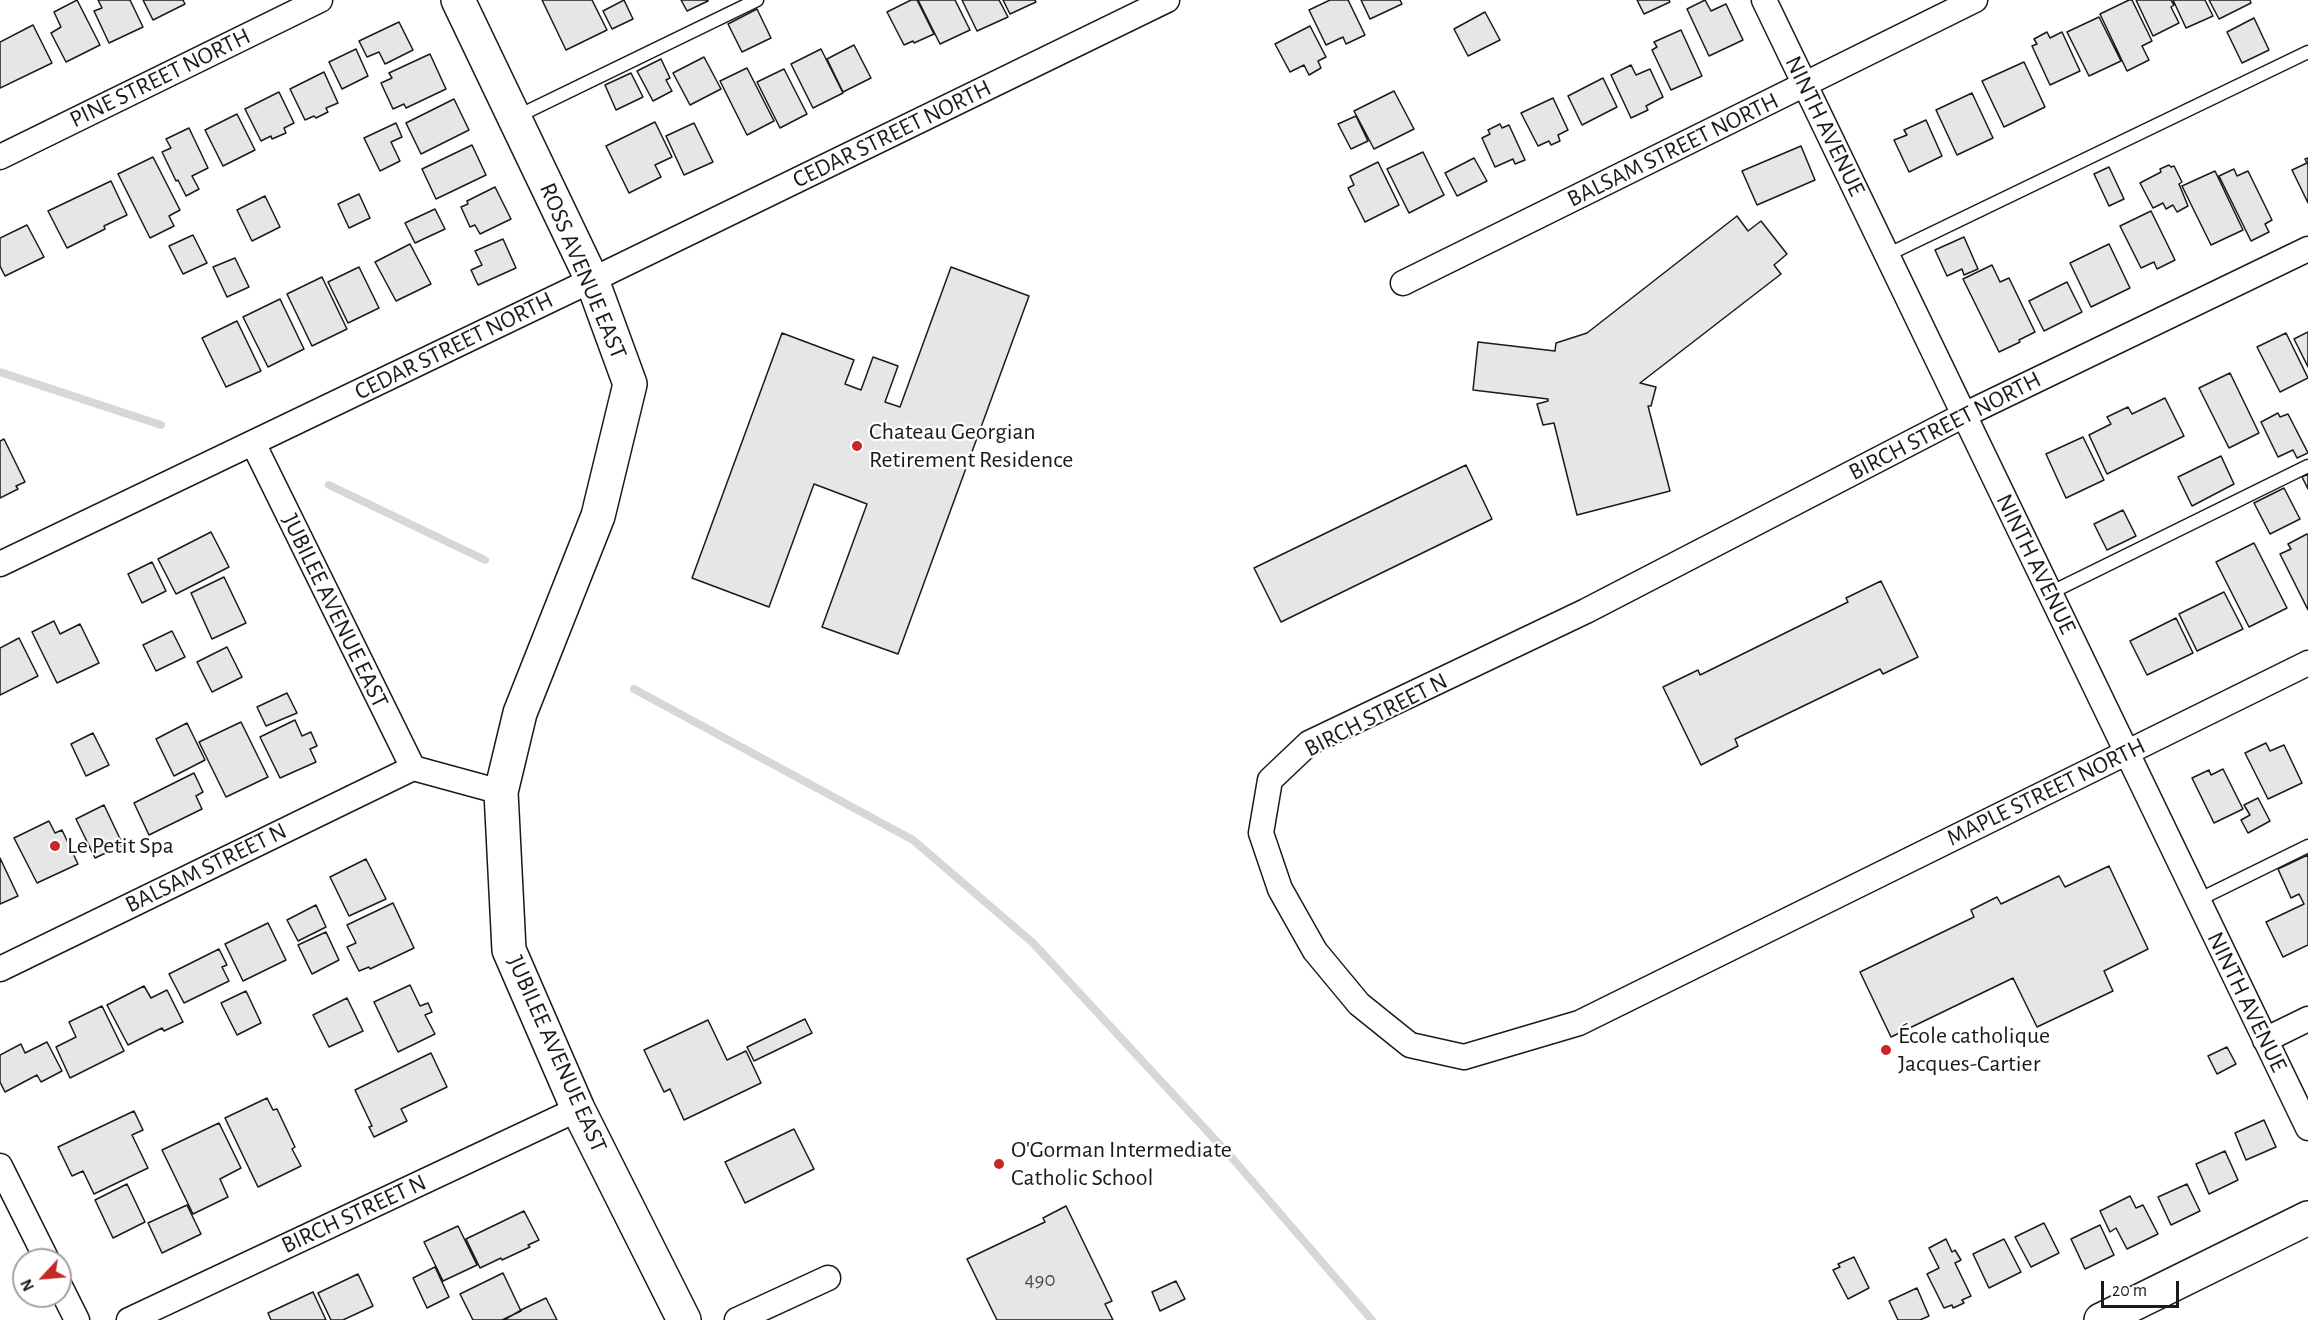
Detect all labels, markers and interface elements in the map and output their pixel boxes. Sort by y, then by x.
street label: PINE STREET NORTH [65,22,255,134]
street label: NINTH AVENUE [1779,51,1871,201]
street label: CEDAR STREET NORTH [788,73,996,195]
street label: BALSAM STREET NORTH [1563,86,1783,214]
street label: ROSS AVENUE EAST [533,179,633,363]
street label: CEDAR STREET NORTH [350,285,558,407]
street label: BIRCH STREET NORTH [1844,365,2046,487]
place label: Chateau Georgian Retirement Residence [869,418,1073,474]
marker: Chateau Georgian Retirement Residence [850,439,864,453]
street label: NINTH AVENUE [1990,489,2082,639]
street label: JUBILEE AVENUE EAST [276,509,394,713]
street label: BIRCH STREET N [1300,667,1452,763]
street label: MAPLE STREET NORTH [1942,731,2150,853]
street label: BALSAM STREET N [121,816,291,920]
place label: Le Petit Spa [67,832,174,860]
marker: Le Petit Spa [48,839,62,853]
street label: NINTH AVENUE [2201,927,2293,1077]
street label: JUBILEE AVENUE EAST [501,951,613,1157]
place label: École catholique Jacques-Cartier [1898,1022,2050,1078]
marker: École catholique Jacques-Cartier [1879,1043,1893,1057]
place label: O'Gorman Intermediate Catholic School [1011,1136,1232,1192]
marker: O'Gorman Intermediate Catholic School [992,1157,1006,1171]
street label: BIRCH STREET N [277,1168,431,1260]
north arrow [12,1248,72,1308]
house number: 490 [1024,1267,1056,1293]
scale bar [2104,1269,2182,1307]
text: N [18,1277,37,1294]
text: 20 m [2112,1282,2147,1300]

